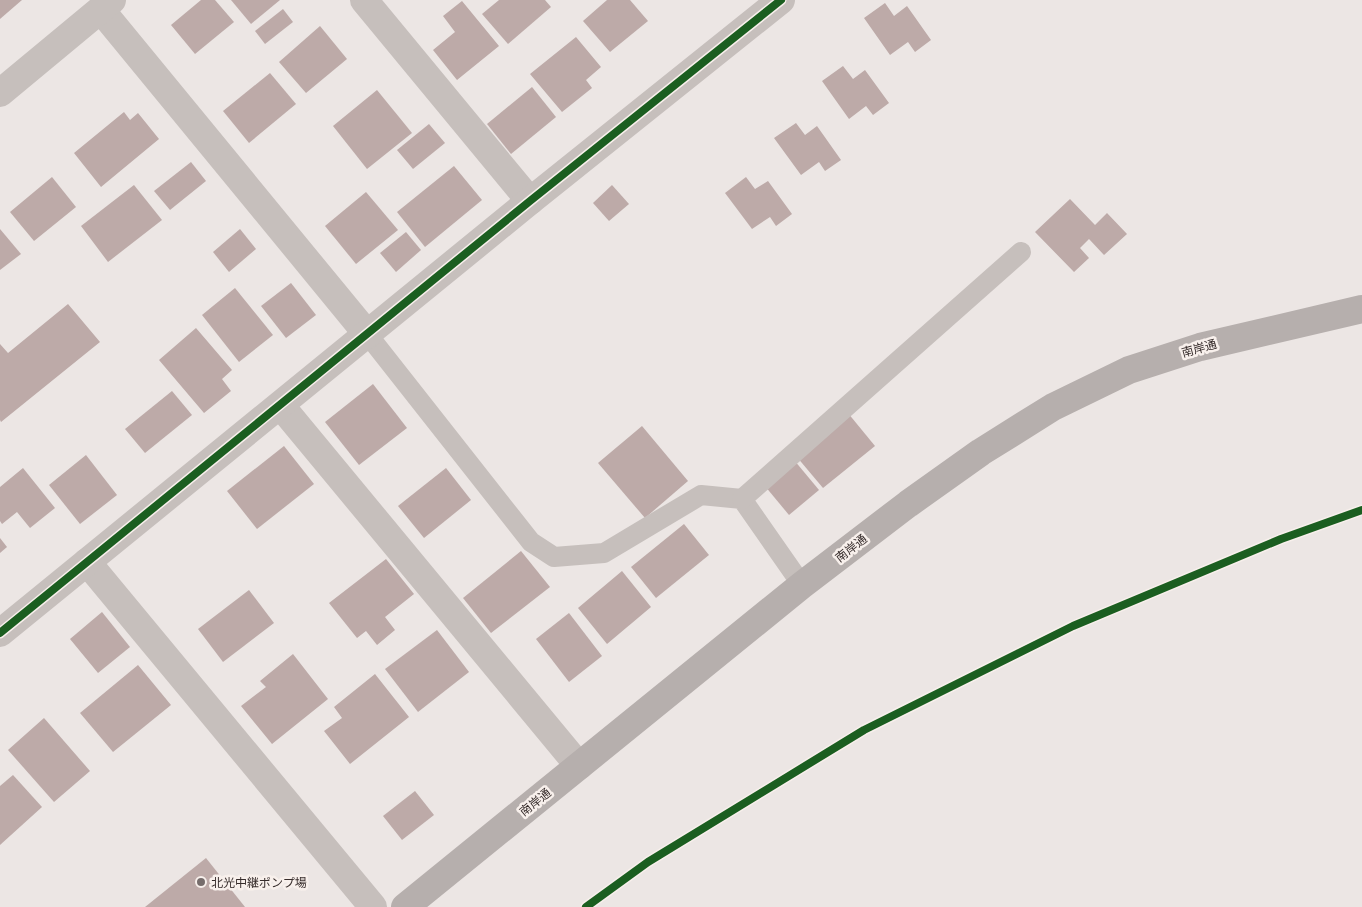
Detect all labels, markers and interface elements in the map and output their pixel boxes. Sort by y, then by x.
street label: 南岸通 [1180,336,1218,360]
street label: 南岸通 [832,531,870,565]
street label: 南岸通 [516,785,554,819]
place label: 北光中継ポンプ場 [211,875,307,890]
marker: 北光中継ポンプ場 [195,876,207,888]

